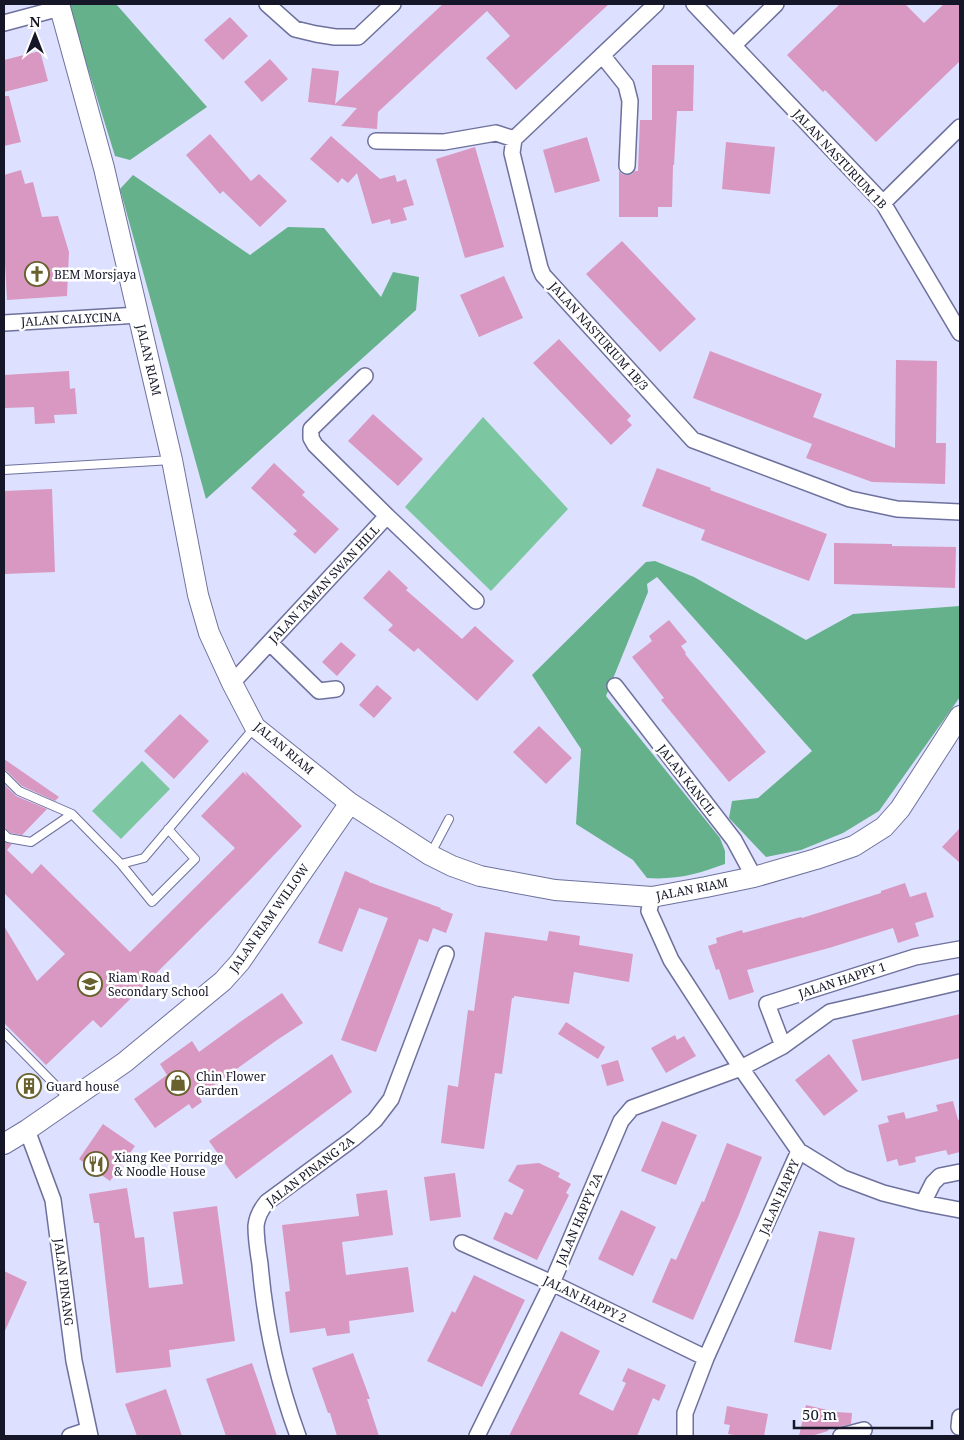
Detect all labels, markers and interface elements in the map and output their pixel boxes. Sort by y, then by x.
north arrow [10,10,60,60]
text: N [29,12,41,31]
street label: JALAN NASTURIUM 1B [789,105,891,213]
church icon: BEM Morsjaya [24,261,50,287]
place label: BEM Morsjaya [54,266,137,283]
street label: JALAN NASTURIUM 1B/3 [545,277,653,394]
street label: JALAN CALYCINA [20,308,122,330]
street label: JALAN RIAM [132,322,165,397]
street label: JALAN TAMAN SWAN HILL [264,521,383,647]
street label: JALAN RIAM [250,717,317,778]
street label: JALAN KANCIL [653,740,720,819]
street label: JALAN RIAM WILLOW [224,860,313,977]
street label: JALAN RIAM [654,874,729,904]
street label: JALAN HAPPY 1 [795,958,888,1002]
place label: Riam Road Secondary School [108,969,209,1000]
school or university icon: Riam Road Secondary School [77,971,103,997]
place label: Chin Flower Garden [196,1068,266,1099]
shop icon: Chin Flower Garden [165,1070,191,1096]
building icon: Guard house [16,1073,42,1099]
place label: Guard house [46,1078,119,1095]
street label: JALAN PINANG 2A [262,1132,358,1210]
place label: Xiang Kee Porridge & Noodle House [114,1149,224,1180]
restaurant icon: Xiang Kee Porridge & Noodle House [83,1151,109,1177]
street label: JALAN HAPPY [754,1156,803,1238]
street label: JALAN HAPPY 2A [551,1170,606,1269]
street label: JALAN PINANG [50,1236,78,1327]
street label: JALAN HAPPY 2 [540,1271,630,1327]
scale bar [794,1398,932,1430]
text: 50 m [802,1404,837,1424]

